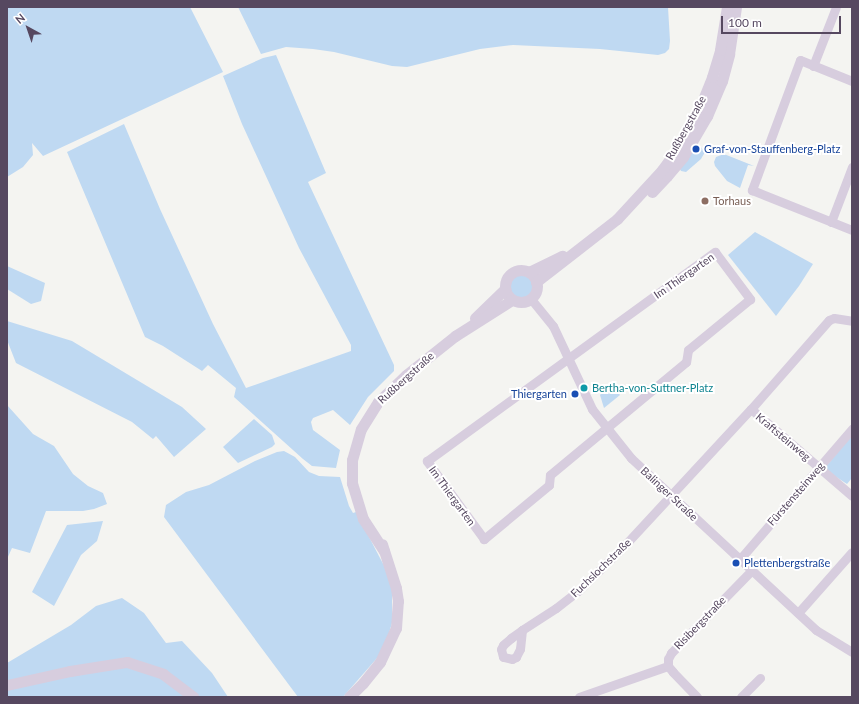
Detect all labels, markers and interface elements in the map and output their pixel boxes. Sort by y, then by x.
north arrow [8,8,48,48]
scale bar [723,8,843,34]
text: N [13,11,27,26]
text: 100 m [728,15,762,30]
street label: Rußbergstraße [663,94,709,162]
place label: Graf-von-Stauffenberg-Platz [704,142,840,156]
marker: Graf-von-Stauffenberg-Platz [691,144,701,154]
place label: Torhaus [713,194,751,208]
marker: Torhaus [700,196,710,206]
street label: Im Thiergarten [651,250,717,302]
street label: Rußbergstraße [375,349,437,407]
place label: Bertha-von-Suttner-Platz [592,381,713,395]
marker: Bertha-von-Suttner-Platz [579,383,589,393]
place label: Thiergarten [511,387,567,401]
marker: Thiergarten [570,389,580,399]
street label: Kraftsteinweg [753,410,813,464]
street label: Fürstensteinweg [765,460,827,528]
street label: Im Thiergarten [426,463,478,529]
street label: Balinger Straße [638,464,700,524]
street label: Fuchslochstraße [568,536,634,600]
place label: Plettenbergstraße [744,556,830,570]
marker: Plettenbergstraße [731,558,741,568]
street label: Risibergstraße [671,594,729,652]

